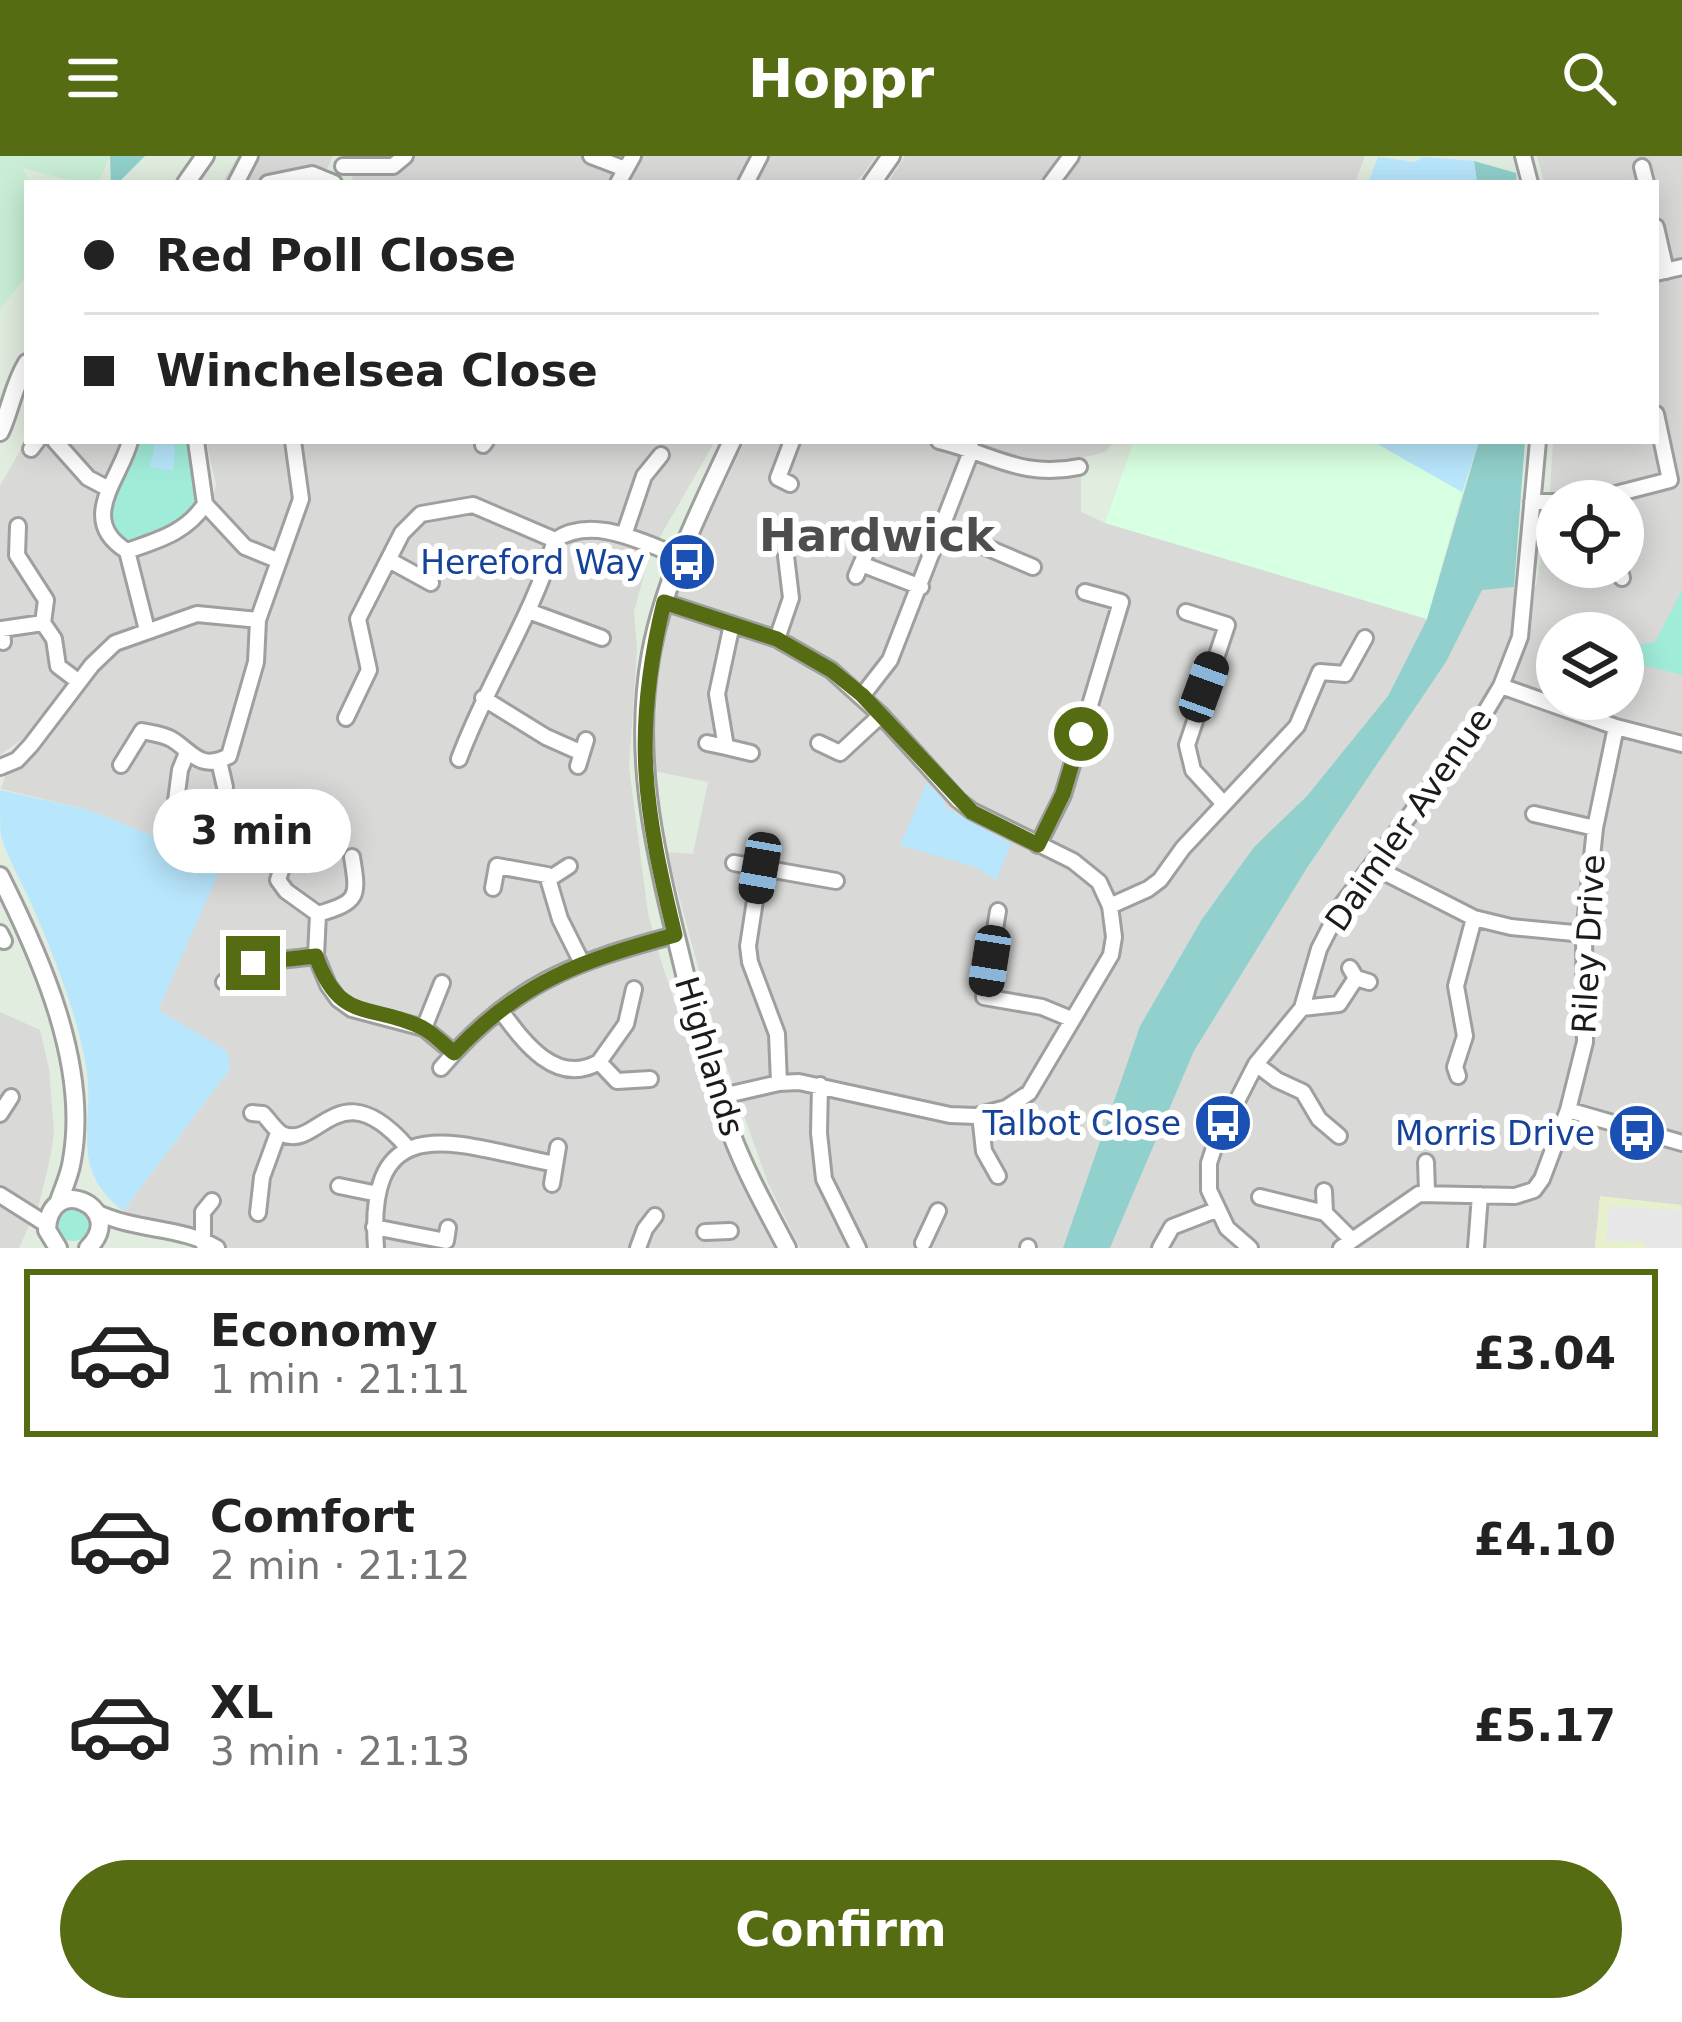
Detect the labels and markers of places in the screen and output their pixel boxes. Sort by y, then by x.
bus stop icon: Hereford Way [656,531,718,593]
place label: Hereford Way [420,543,645,582]
bus stop icon: Talbot Close [1192,1092,1254,1154]
bus stop icon: Morris Drive [1606,1102,1668,1164]
place label: Talbot Close [981,1104,1181,1143]
place label: Morris Drive [1395,1114,1595,1153]

